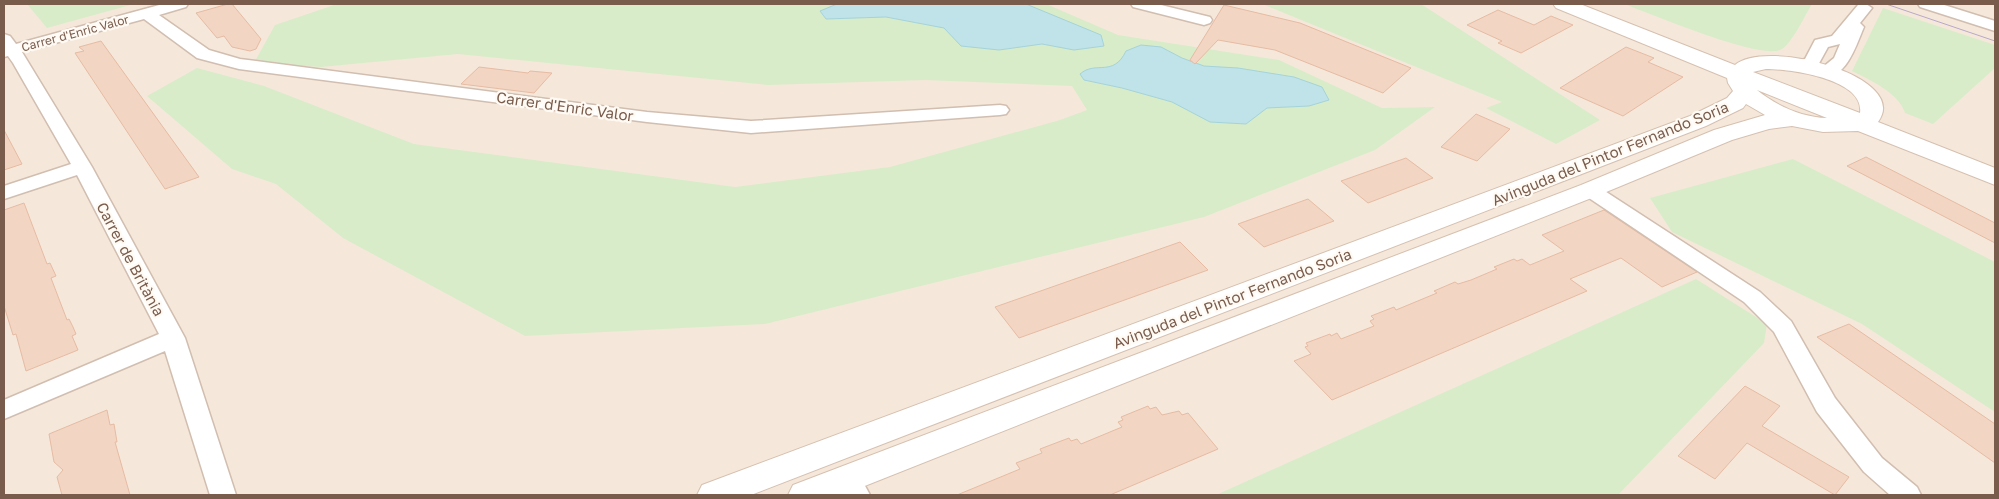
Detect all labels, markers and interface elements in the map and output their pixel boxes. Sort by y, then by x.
street label: Carrer d'Enric Valor [20,11,131,55]
street label: Carrer d'Enric Valor [495,87,635,125]
street label: Avinguda del Pintor Fernando Soria [1489,97,1731,209]
street label: Carrer de Britània [93,199,169,319]
street label: Avinguda del Pintor Fernando Soria [1110,244,1354,352]

